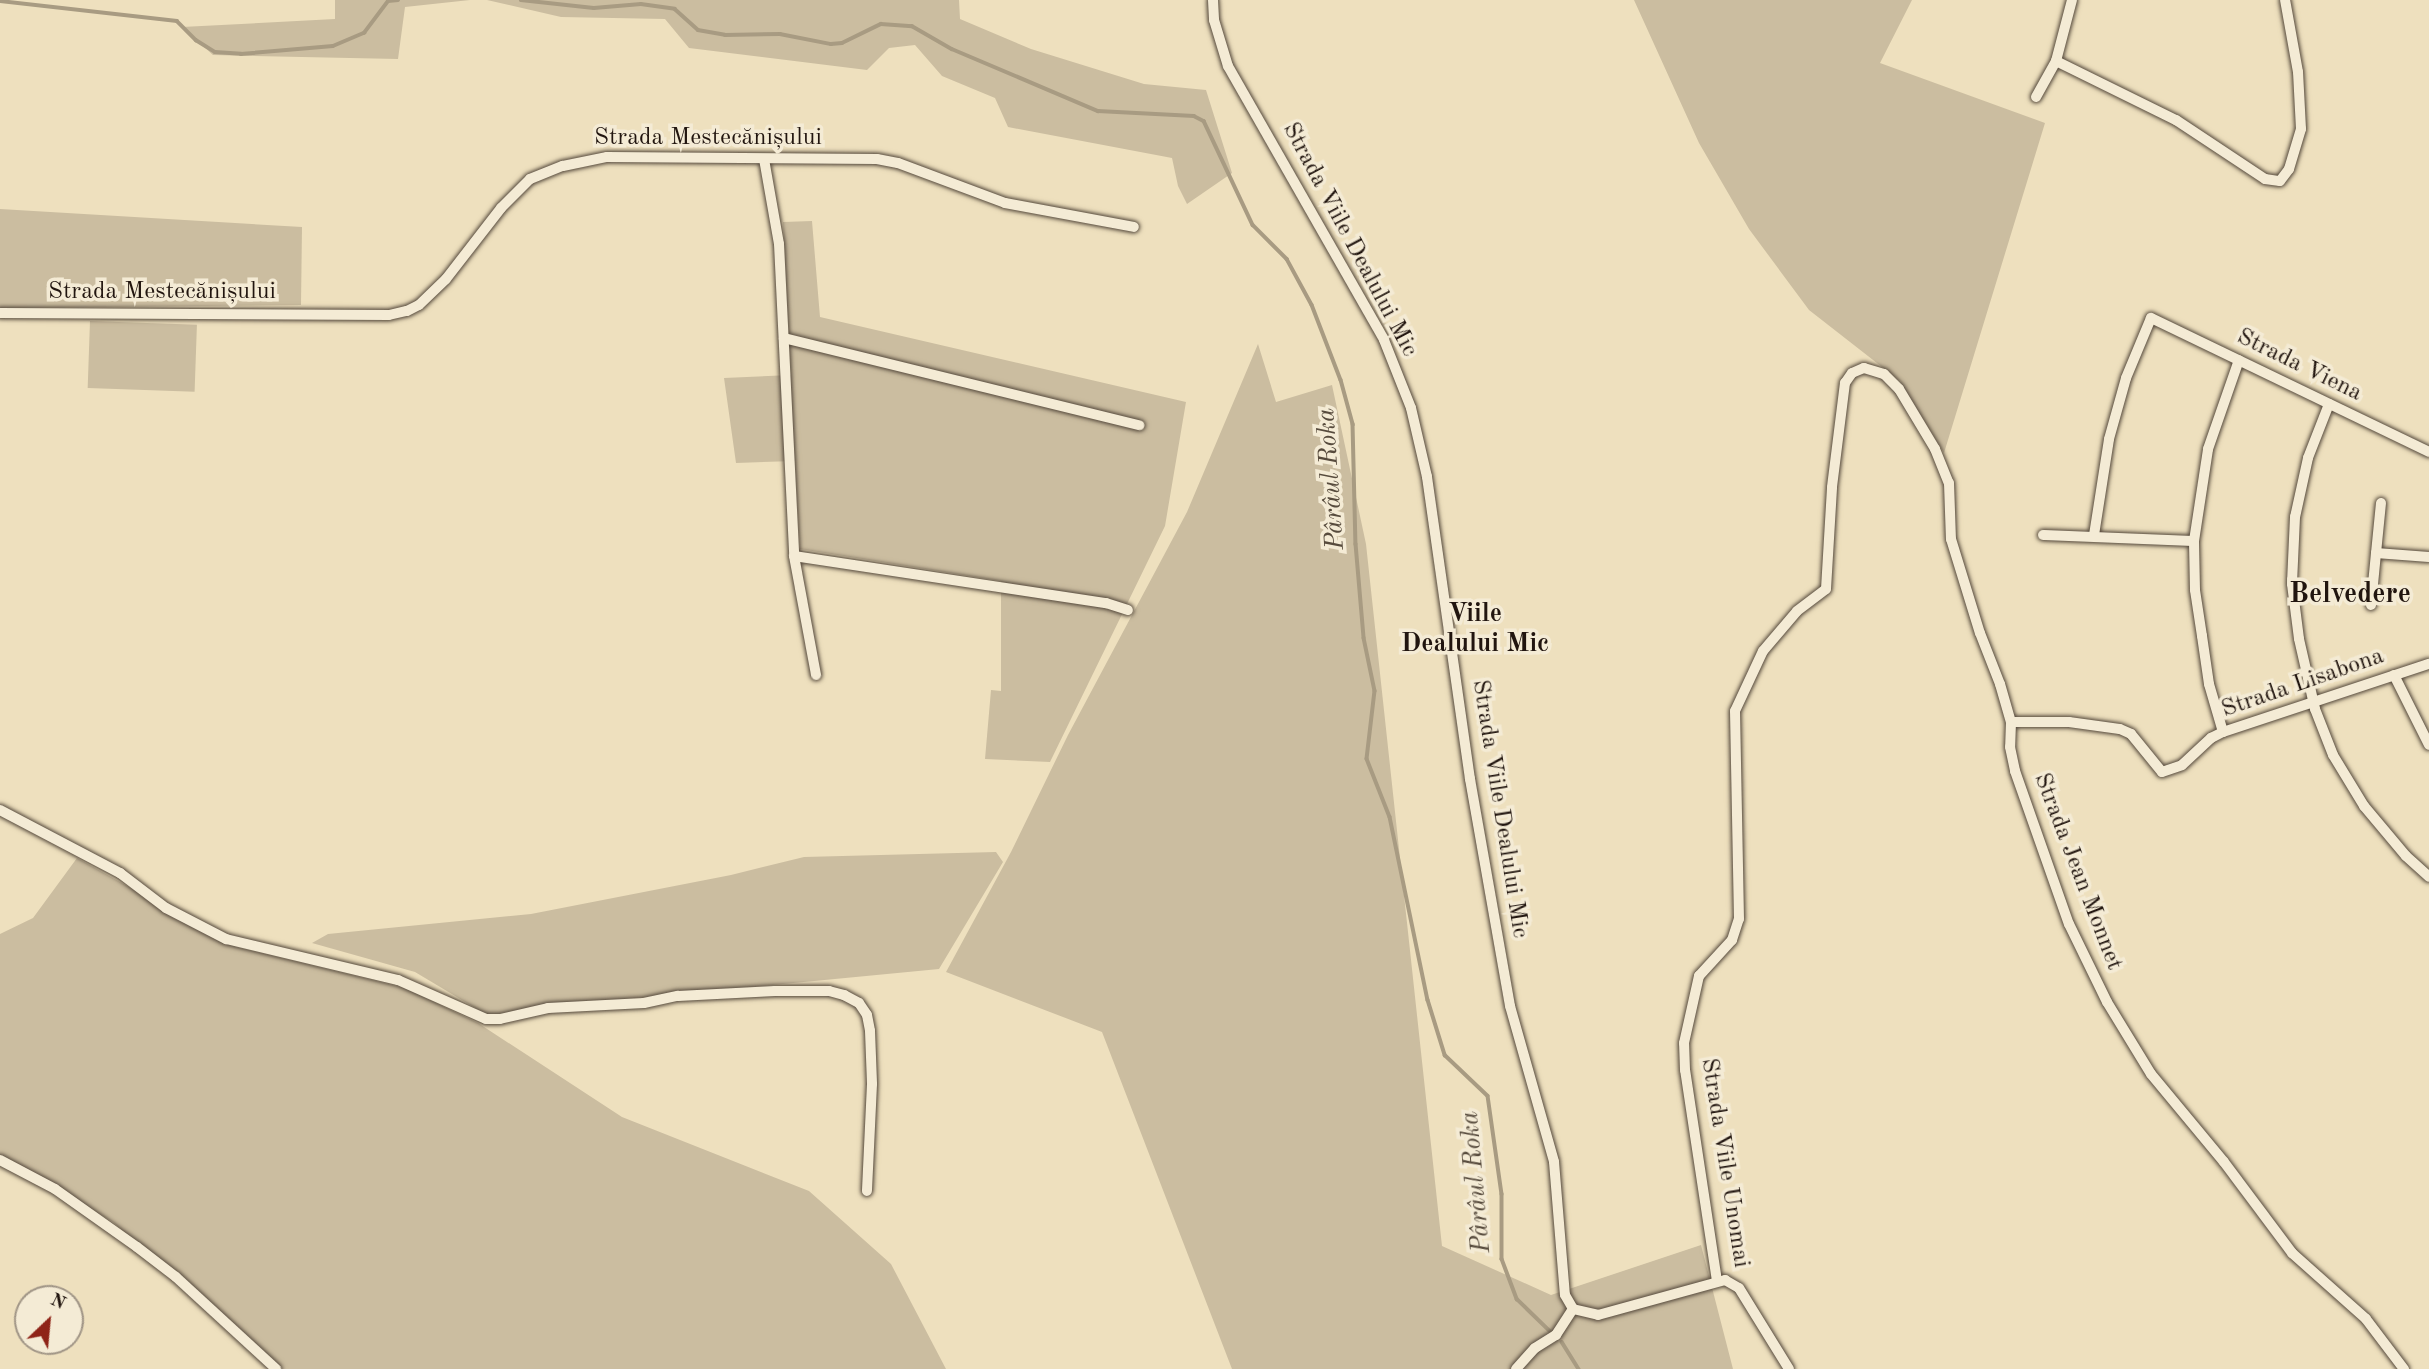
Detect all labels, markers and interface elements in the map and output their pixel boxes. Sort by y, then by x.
street label: Strada Viile Dealului Mic [1275,118,1423,362]
street label: Strada Mestecănișului [594,125,822,153]
street label: Strada Mestecănișului [48,279,276,307]
street label: Strada Viena [2232,323,2366,409]
water label: Pârâul Roka [1311,407,1353,551]
district label: Belvedere [2289,578,2411,612]
district label: Viile Dealului Mic [1401,599,1549,660]
street label: Strada Lisabona [2218,643,2388,725]
street label: Strada Viile Dealului Mic [1464,678,1534,940]
street label: Strada Jean Monnet [2026,769,2128,975]
street label: Strada Viile Unomai [1693,1056,1755,1270]
water label: Pârâul Roka [1455,1110,1499,1254]
north arrow [14,1285,84,1355]
text: N [47,1291,68,1314]

